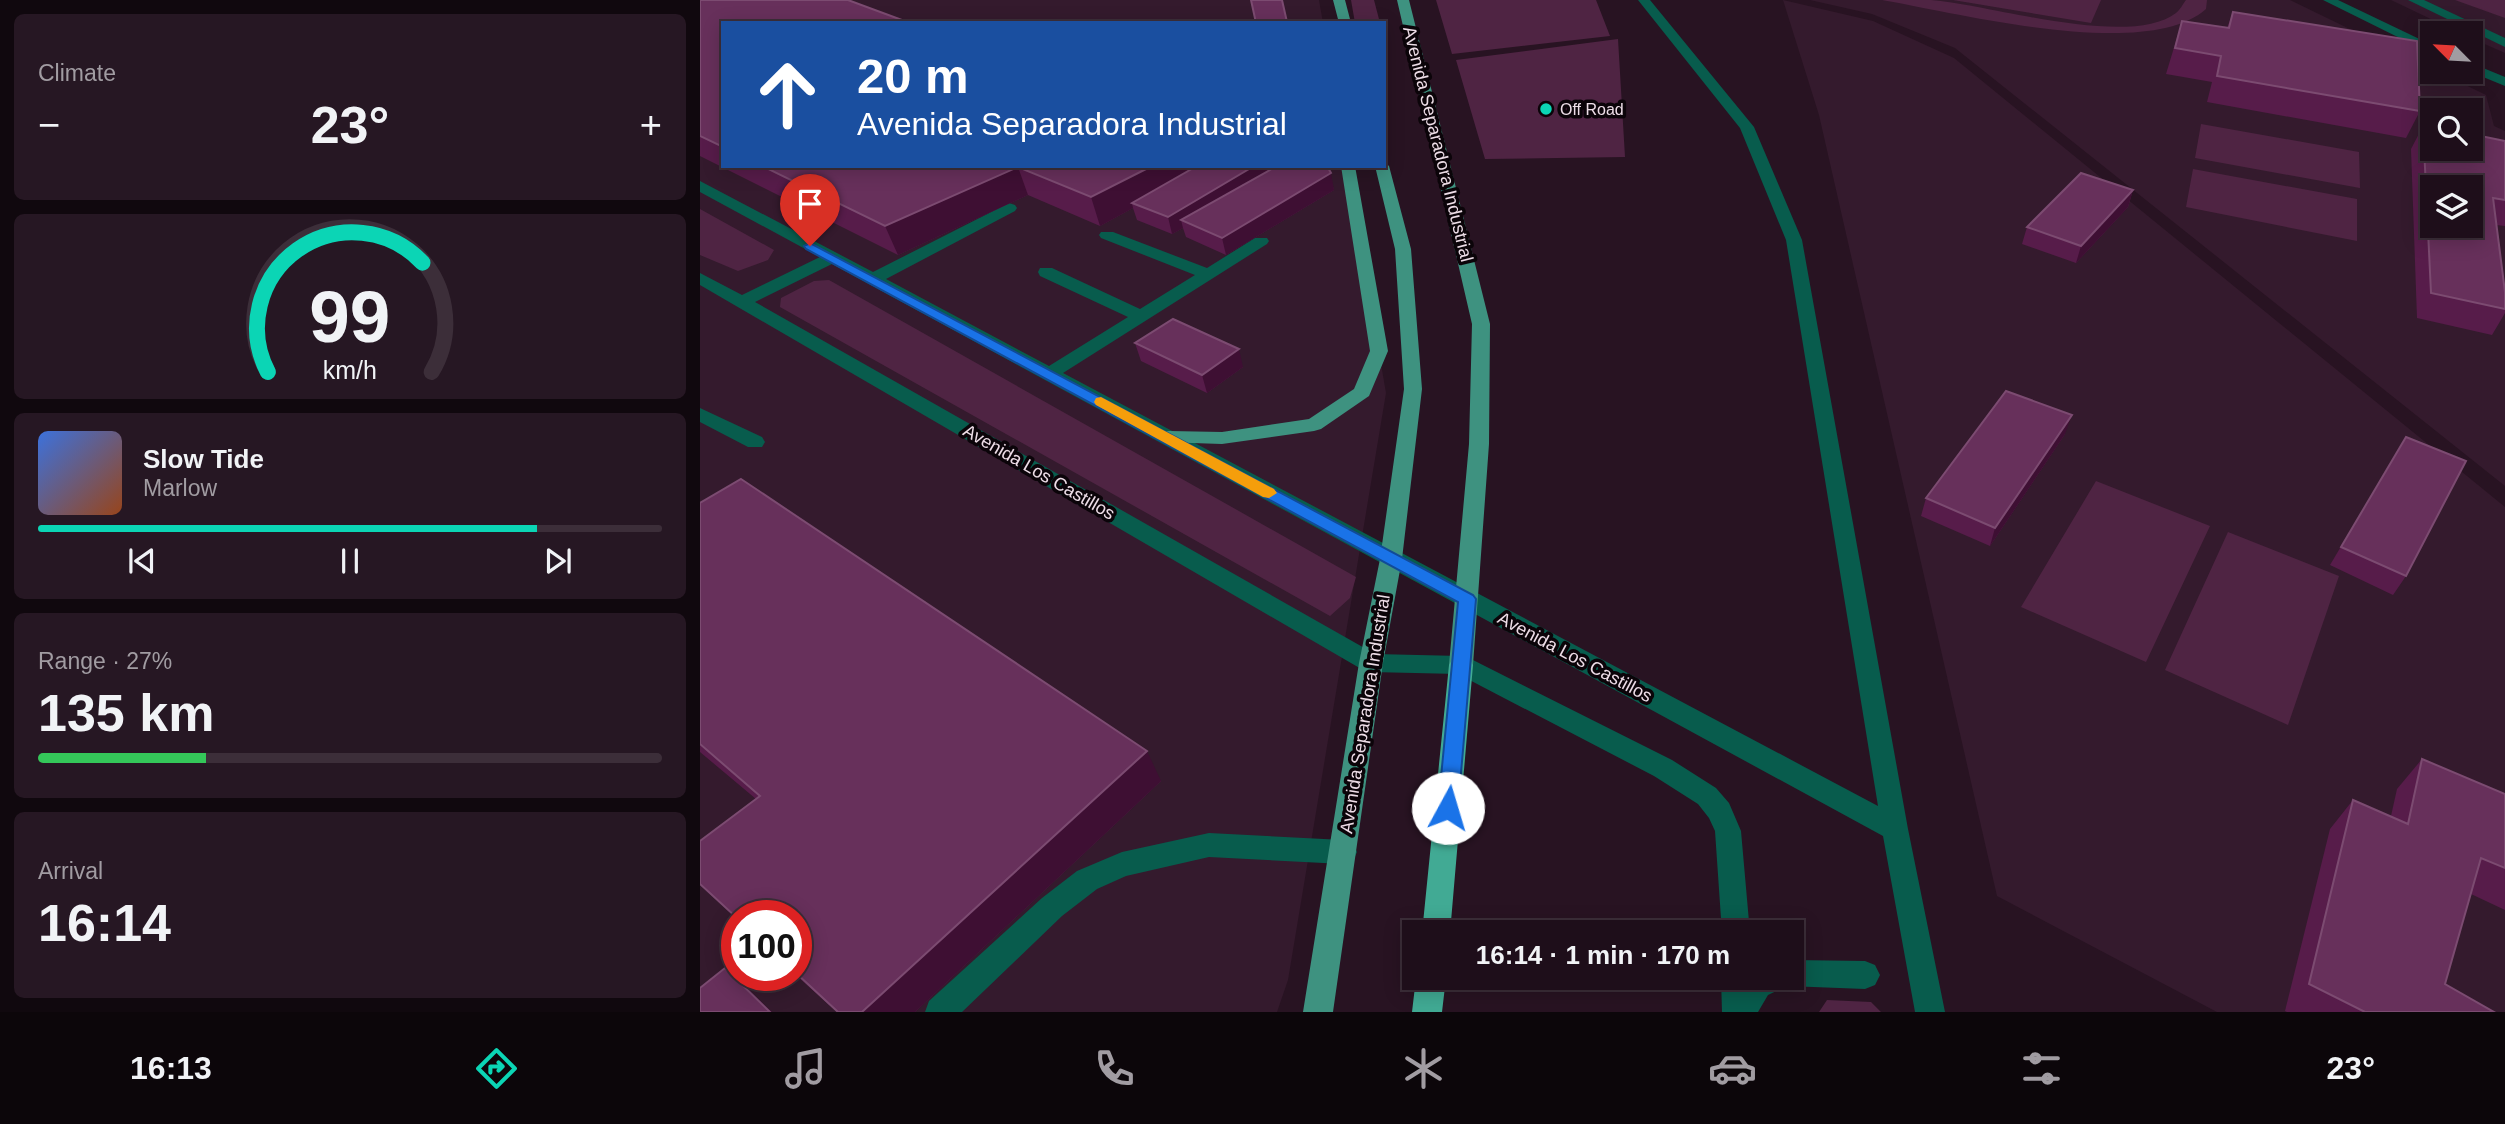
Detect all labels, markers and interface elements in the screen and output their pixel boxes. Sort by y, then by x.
north arrow [2420,21,2483,84]
map controls [2420,21,2483,238]
street label: Avenida Separadora Industrial [1399,24,1477,264]
icon: ahead [742,49,833,140]
text: 20 m [857,49,969,103]
text: Climate [38,60,116,86]
text: 23° [311,96,389,154]
button: search [2420,98,2483,161]
marker: Off Road [1538,101,1554,117]
place label: Off Road [1560,101,1624,118]
text: − [38,104,60,146]
text: + [640,104,662,146]
text: Avenida Separadora Industrial [857,106,1287,142]
pin [780,174,840,246]
button: layers [2420,175,2483,238]
icon: arrive [791,185,829,223]
text: 99 [310,277,390,358]
text: km/h [323,356,377,384]
street label: Avenida Los Castillos [960,420,1118,524]
text: Slow Tide [143,444,264,474]
text: Marlow [143,475,217,501]
icon: previous [123,542,161,580]
icon: pause [331,542,369,580]
icon: next [539,542,577,580]
street label: Avenida Separadora Industrial [1336,593,1394,835]
street label: Avenida Los Castillos [1494,608,1656,706]
text: Range · 27% [38,648,172,674]
text: 135 km [38,684,214,742]
position arrow [1411,771,1485,845]
text: Arrival [38,858,103,884]
text: 16:14 [38,894,171,952]
speed limit sign: 100 [721,900,812,991]
text: 16:14 · 1 min · 170 m [1476,940,1730,970]
icon: directions [472,1044,521,1093]
icon: music [781,1044,830,1093]
icon: phone [1090,1044,1139,1093]
icon: climate [1399,1044,1448,1093]
icon: car [1708,1044,1757,1093]
icon: filters [2017,1044,2066,1093]
text: 16:13 [130,1050,212,1086]
text: 23° [2327,1050,2375,1086]

